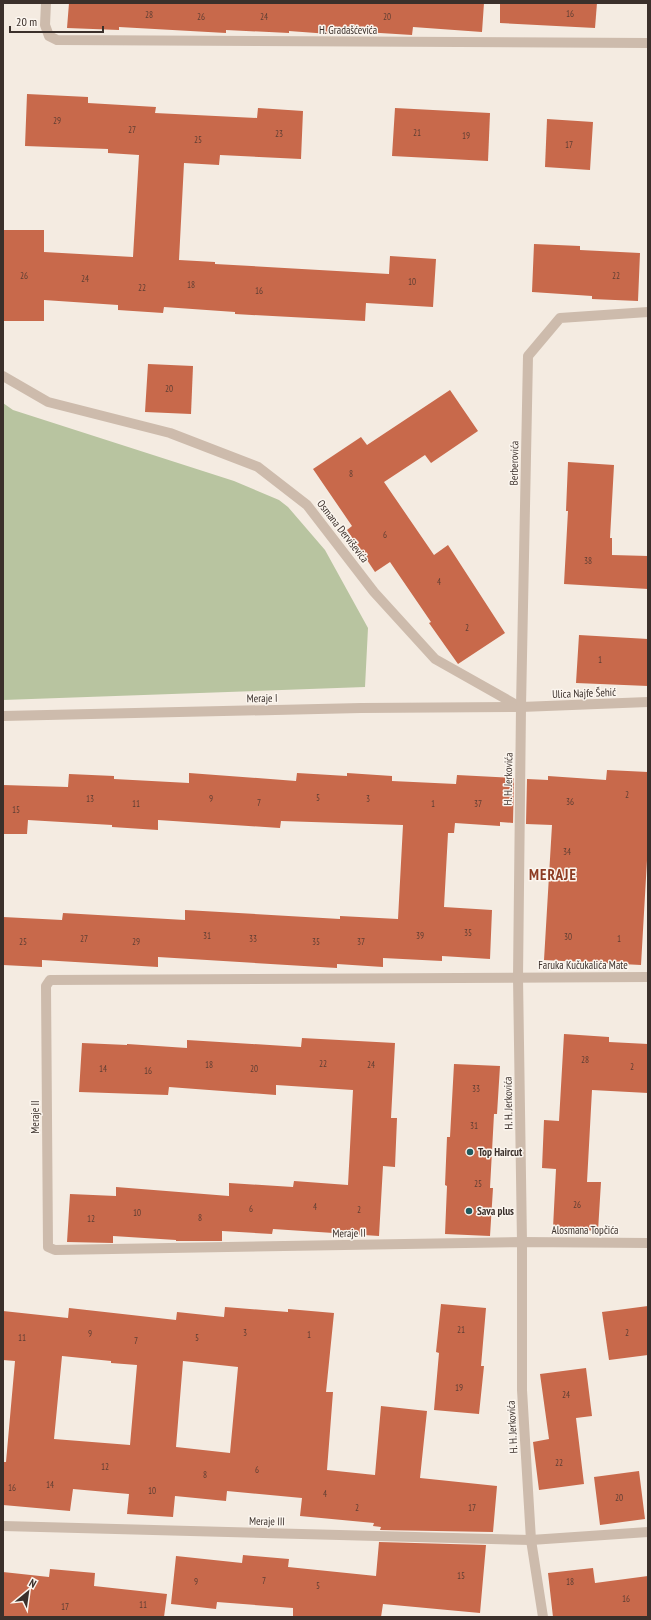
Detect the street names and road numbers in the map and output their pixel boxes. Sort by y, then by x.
street label: H. Gradašćevića [319,23,377,37]
street label: Berberovića [507,441,521,485]
street label: Osmana Derviševića [314,497,372,565]
street label: Ulica Najfe Šehić [552,685,616,701]
street label: Meraje I [246,691,278,705]
street label: H. H. Jerkovića [501,752,515,806]
street label: Faruka Kučukalića Mate [538,958,628,972]
street label: H. H. Jerkovića [501,1076,515,1130]
street label: Meraje II [28,1100,42,1134]
street label: Alosmana Topčića [551,1223,619,1237]
street label: Meraje II [332,1226,366,1240]
street label: H. H. Jerkovića [504,1400,520,1454]
street label: Meraje III [249,1514,285,1528]

